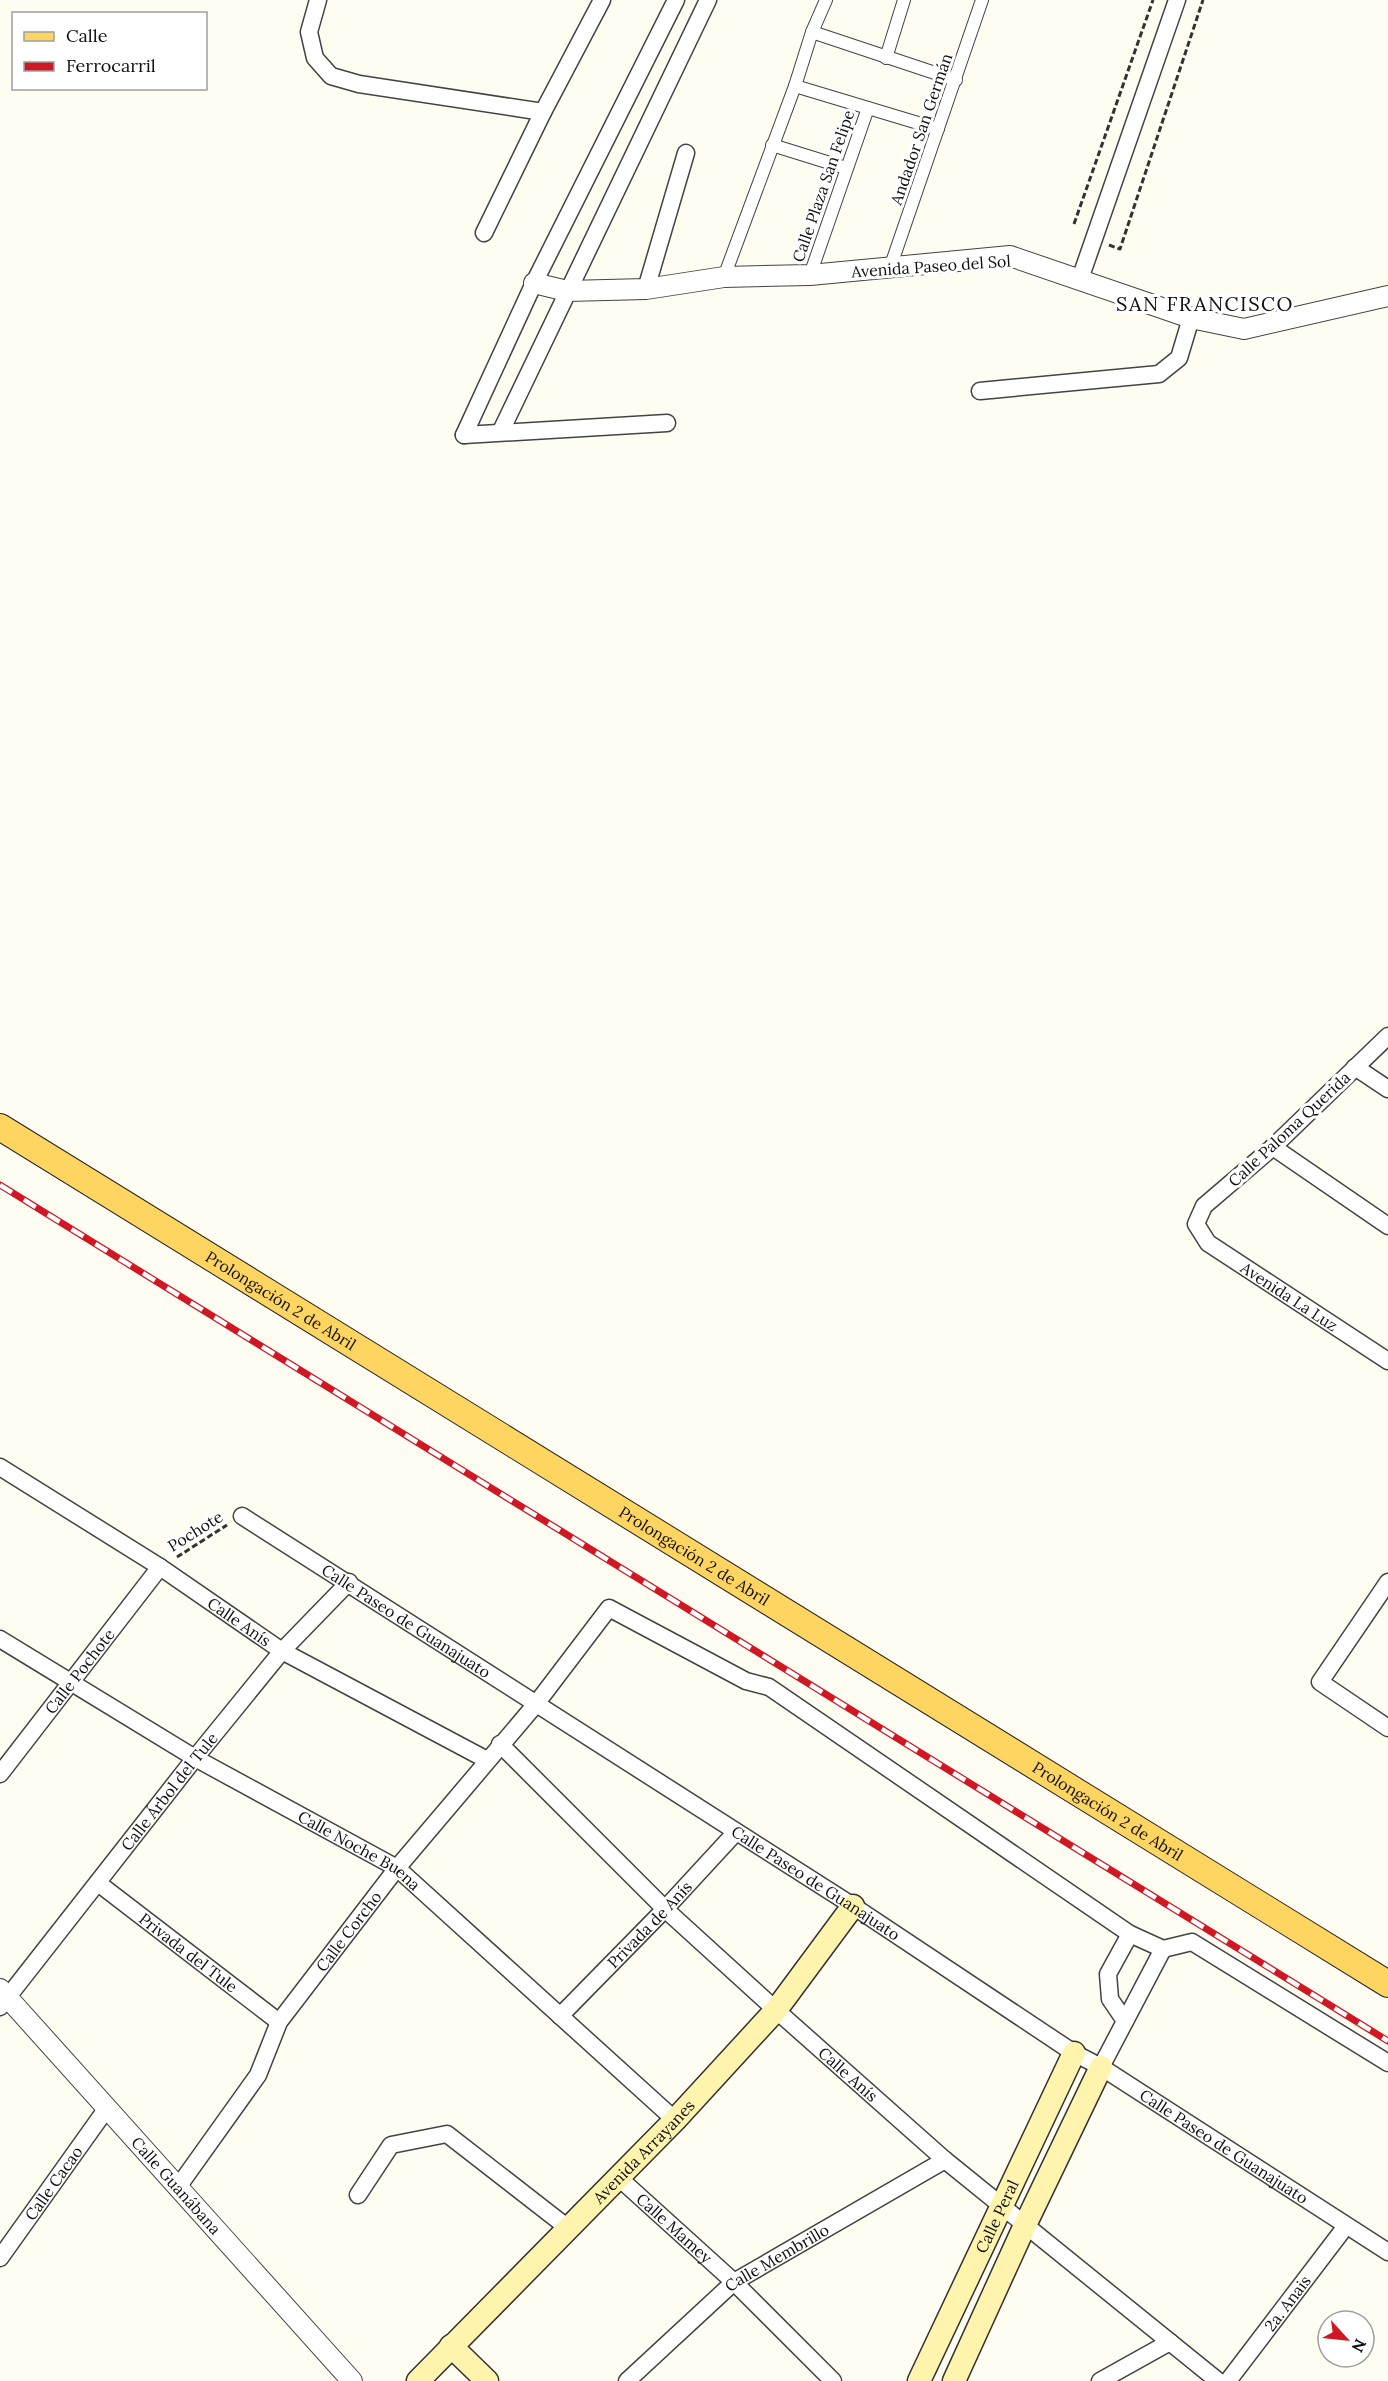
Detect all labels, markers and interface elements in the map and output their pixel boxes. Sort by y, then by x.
legend [12,12,207,90]
text: Calle [66,24,108,47]
street label: Andador San Germán [885,50,956,208]
text: Ferrocarril [66,54,156,77]
street label: Calle Plaza San Felipe [788,107,859,265]
street label: Avenida Paseo del Sol [850,250,1011,282]
district label: SAN FRANCISCO [1116,291,1294,316]
street label: Calle Paloma Querida [1224,1067,1354,1191]
street label: Prolongación 2 de Abril [202,1246,360,1354]
street label: Avenida La Luz [1236,1257,1342,1335]
street label: Prolongación 2 de Abril [615,1502,773,1610]
street label: Pochote [164,1506,227,1556]
street label: Calle Paseo de Guanajuato [318,1560,495,1682]
street label: Calle Anís [204,1593,275,1650]
street label: Calle Pochote [40,1624,119,1718]
street label: Calle Árbol del Tule [116,1728,222,1854]
street label: Prolongación 2 de Abril [1029,1757,1187,1865]
street label: Calle Noche Buena [295,1806,425,1894]
street label: Calle Paseo de Guanajuato [728,1821,904,1944]
street label: Privada de Anís [603,1877,696,1972]
street label: Calle Corcho [311,1887,386,1975]
street label: Privada del Tule [135,1908,242,1997]
street label: Calle Anís [814,2042,882,2106]
street label: Calle Paseo de Guanajuato [1136,2085,1312,2208]
street label: Avenida Arrayanes [588,2095,699,2208]
street label: Calle Guanábana [127,2132,225,2238]
street label: Calle Cacao [20,2142,87,2224]
street label: Calle Peral [971,2177,1023,2256]
street label: Calle Mamey [632,2189,717,2268]
street label: Calle Membrillo [720,2219,832,2296]
street label: 2a. Anais [1260,2271,1315,2335]
north arrow [1316,2309,1376,2369]
text: N [1348,2336,1371,2356]

